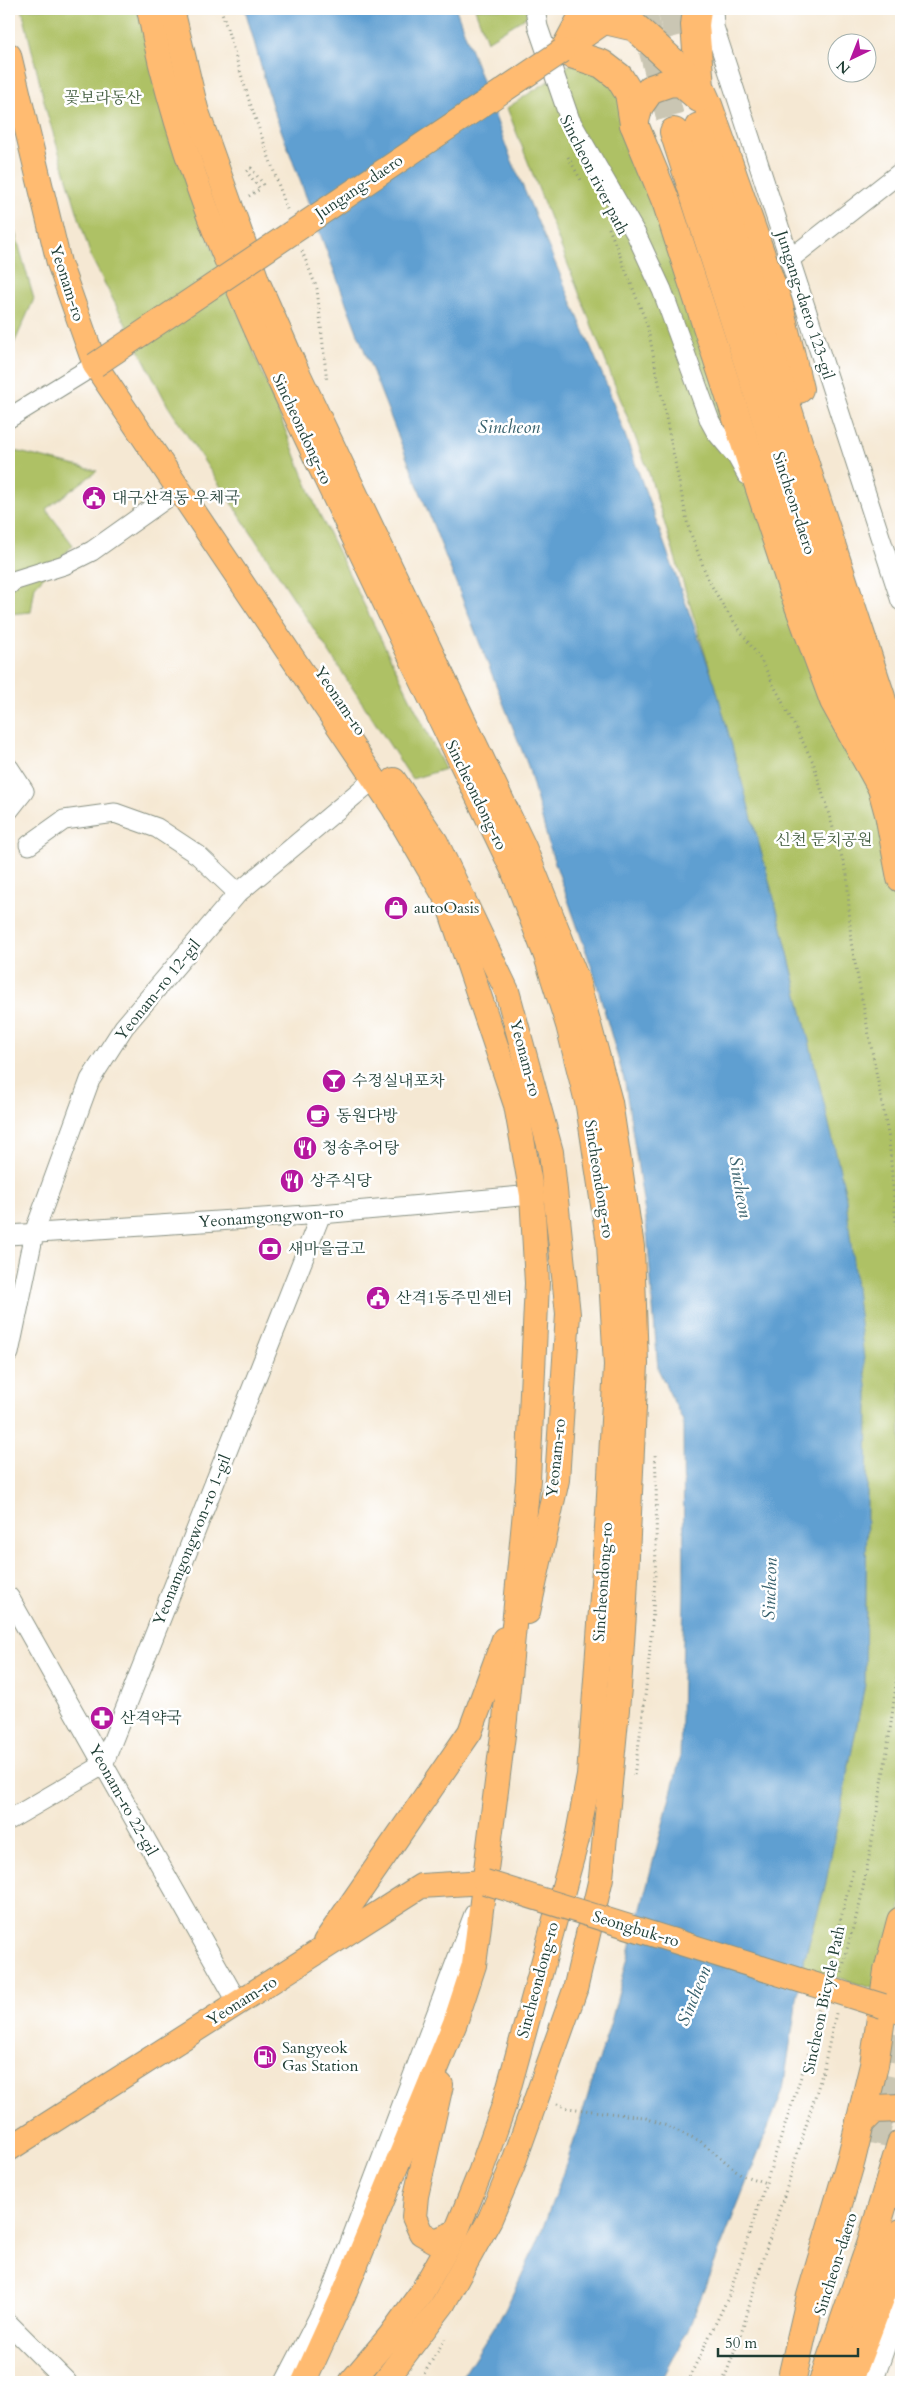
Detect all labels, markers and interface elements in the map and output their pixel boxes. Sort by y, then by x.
north arrow [828,32,878,82]
text: N [833,56,854,78]
park label: 꽃보라동산 [64,87,142,109]
street label: Sincheon river path [554,111,634,239]
street label: Jungang-daero [309,149,408,226]
street label: Jungang-daero 123-gil [770,226,839,382]
street label: Yeonam-ro [44,242,90,324]
street label: Sincheondong-ro [267,370,337,488]
water label: Sincheon [478,415,540,440]
street label: Sincheon-daero [767,449,821,558]
public building icon: 대구산격동 우체국 [81,485,107,511]
place label: 대구산격동 우체국 [112,487,240,509]
street label: Yeonam-ro [309,662,371,740]
street label: Sincheondong-ro [440,736,512,854]
park label: 신천 둔치공원 [775,829,873,851]
shop icon: autoOasis [383,895,409,921]
place label: autoOasis [414,897,479,919]
street label: Yeonam-ro 12-gil [110,935,206,1045]
street label: Yeonam-ro [504,1017,546,1099]
bar icon: 수정실내포차 [321,1068,347,1094]
place label: 수정실내포차 [352,1070,445,1092]
cafe icon: 동원다방 [305,1103,331,1129]
place label: 동원다방 [336,1105,398,1127]
street label: Sincheondong-ro [579,1118,619,1240]
restaurant icon: 청송추어탕 [292,1135,318,1161]
place label: 청송추어탕 [322,1137,400,1159]
water label: Sincheon [722,1154,758,1220]
restaurant icon: 상주식당 [279,1168,305,1194]
place label: 상주식당 [310,1170,372,1192]
street label: Yeonamgongwon-ro [198,1201,345,1233]
bank icon: 새마을금고 [257,1236,283,1262]
place label: 새마을금고 [288,1238,366,1260]
public building icon: 산격1동주민센터 [365,1285,391,1311]
place label: 산격1동주민센터 [396,1287,512,1309]
street label: Yeonam-ro [541,1417,571,1498]
street label: Yeonamgongwon-ro 1-gil [148,1451,236,1629]
street label: Sincheondong-ro [588,1521,618,1642]
water label: Sincheon [756,1557,784,1621]
pharmacy icon: 산격약국 [89,1705,115,1731]
place label: 산격약국 [120,1707,182,1729]
street label: Yeonam-ro 22-gil [83,1740,163,1860]
street label: Seongbuk-ro [590,1905,682,1953]
street label: Sincheondong-ro [512,1919,564,2041]
street label: Sincheon Bicycle Path [798,1924,851,2076]
water label: Sincheon [671,1962,717,2030]
street label: Yeonam-ro [203,1971,282,2031]
place label: Sangyeok Gas Station [282,2037,359,2077]
fuel station icon: Sangyeok Gas Station [252,2044,278,2070]
street label: Sincheon-daero [809,2209,863,2318]
scale bar [718,2326,858,2358]
text: 50 m [725,2333,757,2353]

